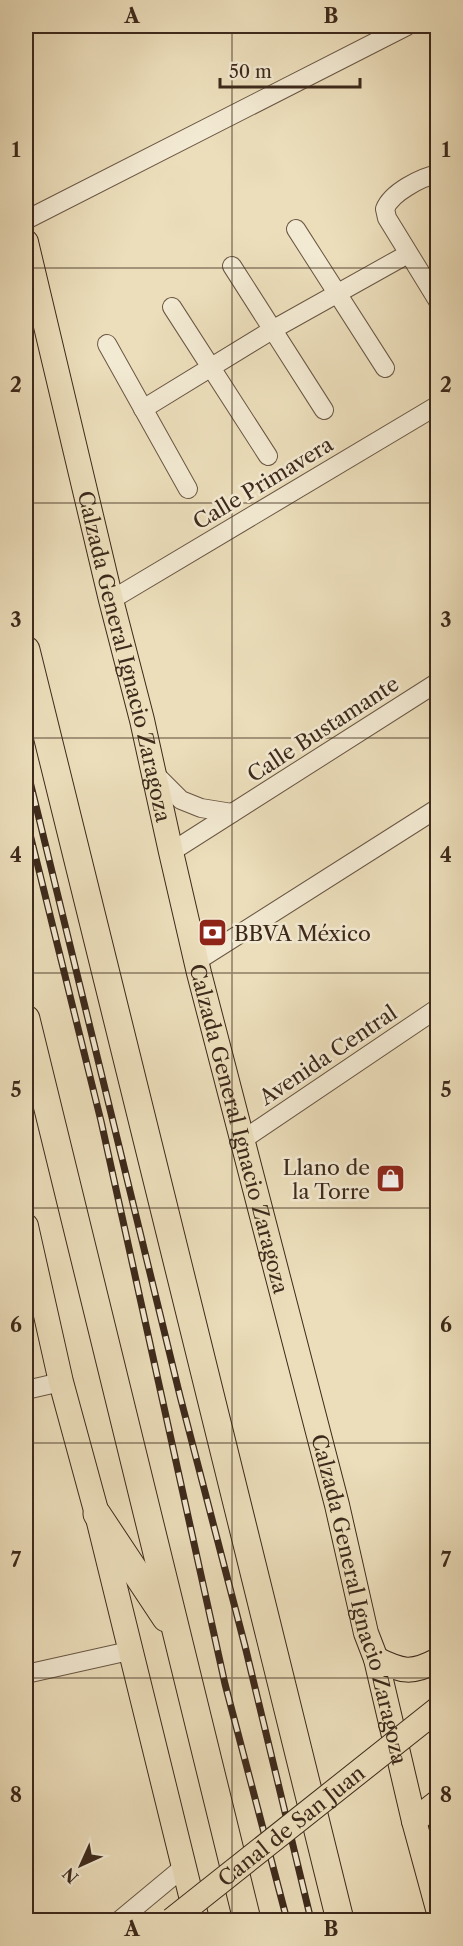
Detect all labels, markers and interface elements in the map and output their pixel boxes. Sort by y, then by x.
text: A [123,4,140,28]
text: B [324,4,339,28]
scale bar [220,51,360,89]
text: 50 m [229,61,272,83]
text: 1 [12,138,21,162]
text: 1 [442,138,451,162]
text: 2 [10,373,22,397]
text: 2 [440,373,452,397]
street label: Calle Primavera [189,431,338,535]
street label: Calzada General Ignacio Zaragoza [73,488,177,825]
text: 3 [10,608,22,632]
text: 3 [440,608,452,632]
street label: Calle Bustamante [243,671,403,787]
text: 4 [10,843,22,867]
text: 4 [440,843,452,867]
bank icon: BBVA México [197,917,229,949]
place label: BBVA México [234,921,371,946]
street label: Calzada General Ignacio Zaragoza [185,961,294,1297]
street label: Avenida Central [254,1000,401,1111]
text: 5 [10,1078,22,1102]
text: 5 [440,1078,452,1102]
place label: Llano de la Torre [283,1155,370,1204]
shop icon: Llano de la Torre [375,1163,407,1195]
text: 6 [10,1313,22,1337]
text: 6 [440,1313,452,1337]
street label: Calzada General Ignacio Zaragoza [307,1431,413,1768]
text: 7 [11,1548,22,1572]
text: 7 [441,1548,452,1572]
street label: Canal de San Juan [213,1760,369,1891]
text: 8 [10,1783,22,1807]
text: 8 [440,1783,452,1807]
north arrow [51,1835,111,1895]
text: N [58,1864,82,1888]
text: A [123,1917,140,1941]
text: B [324,1917,339,1941]

